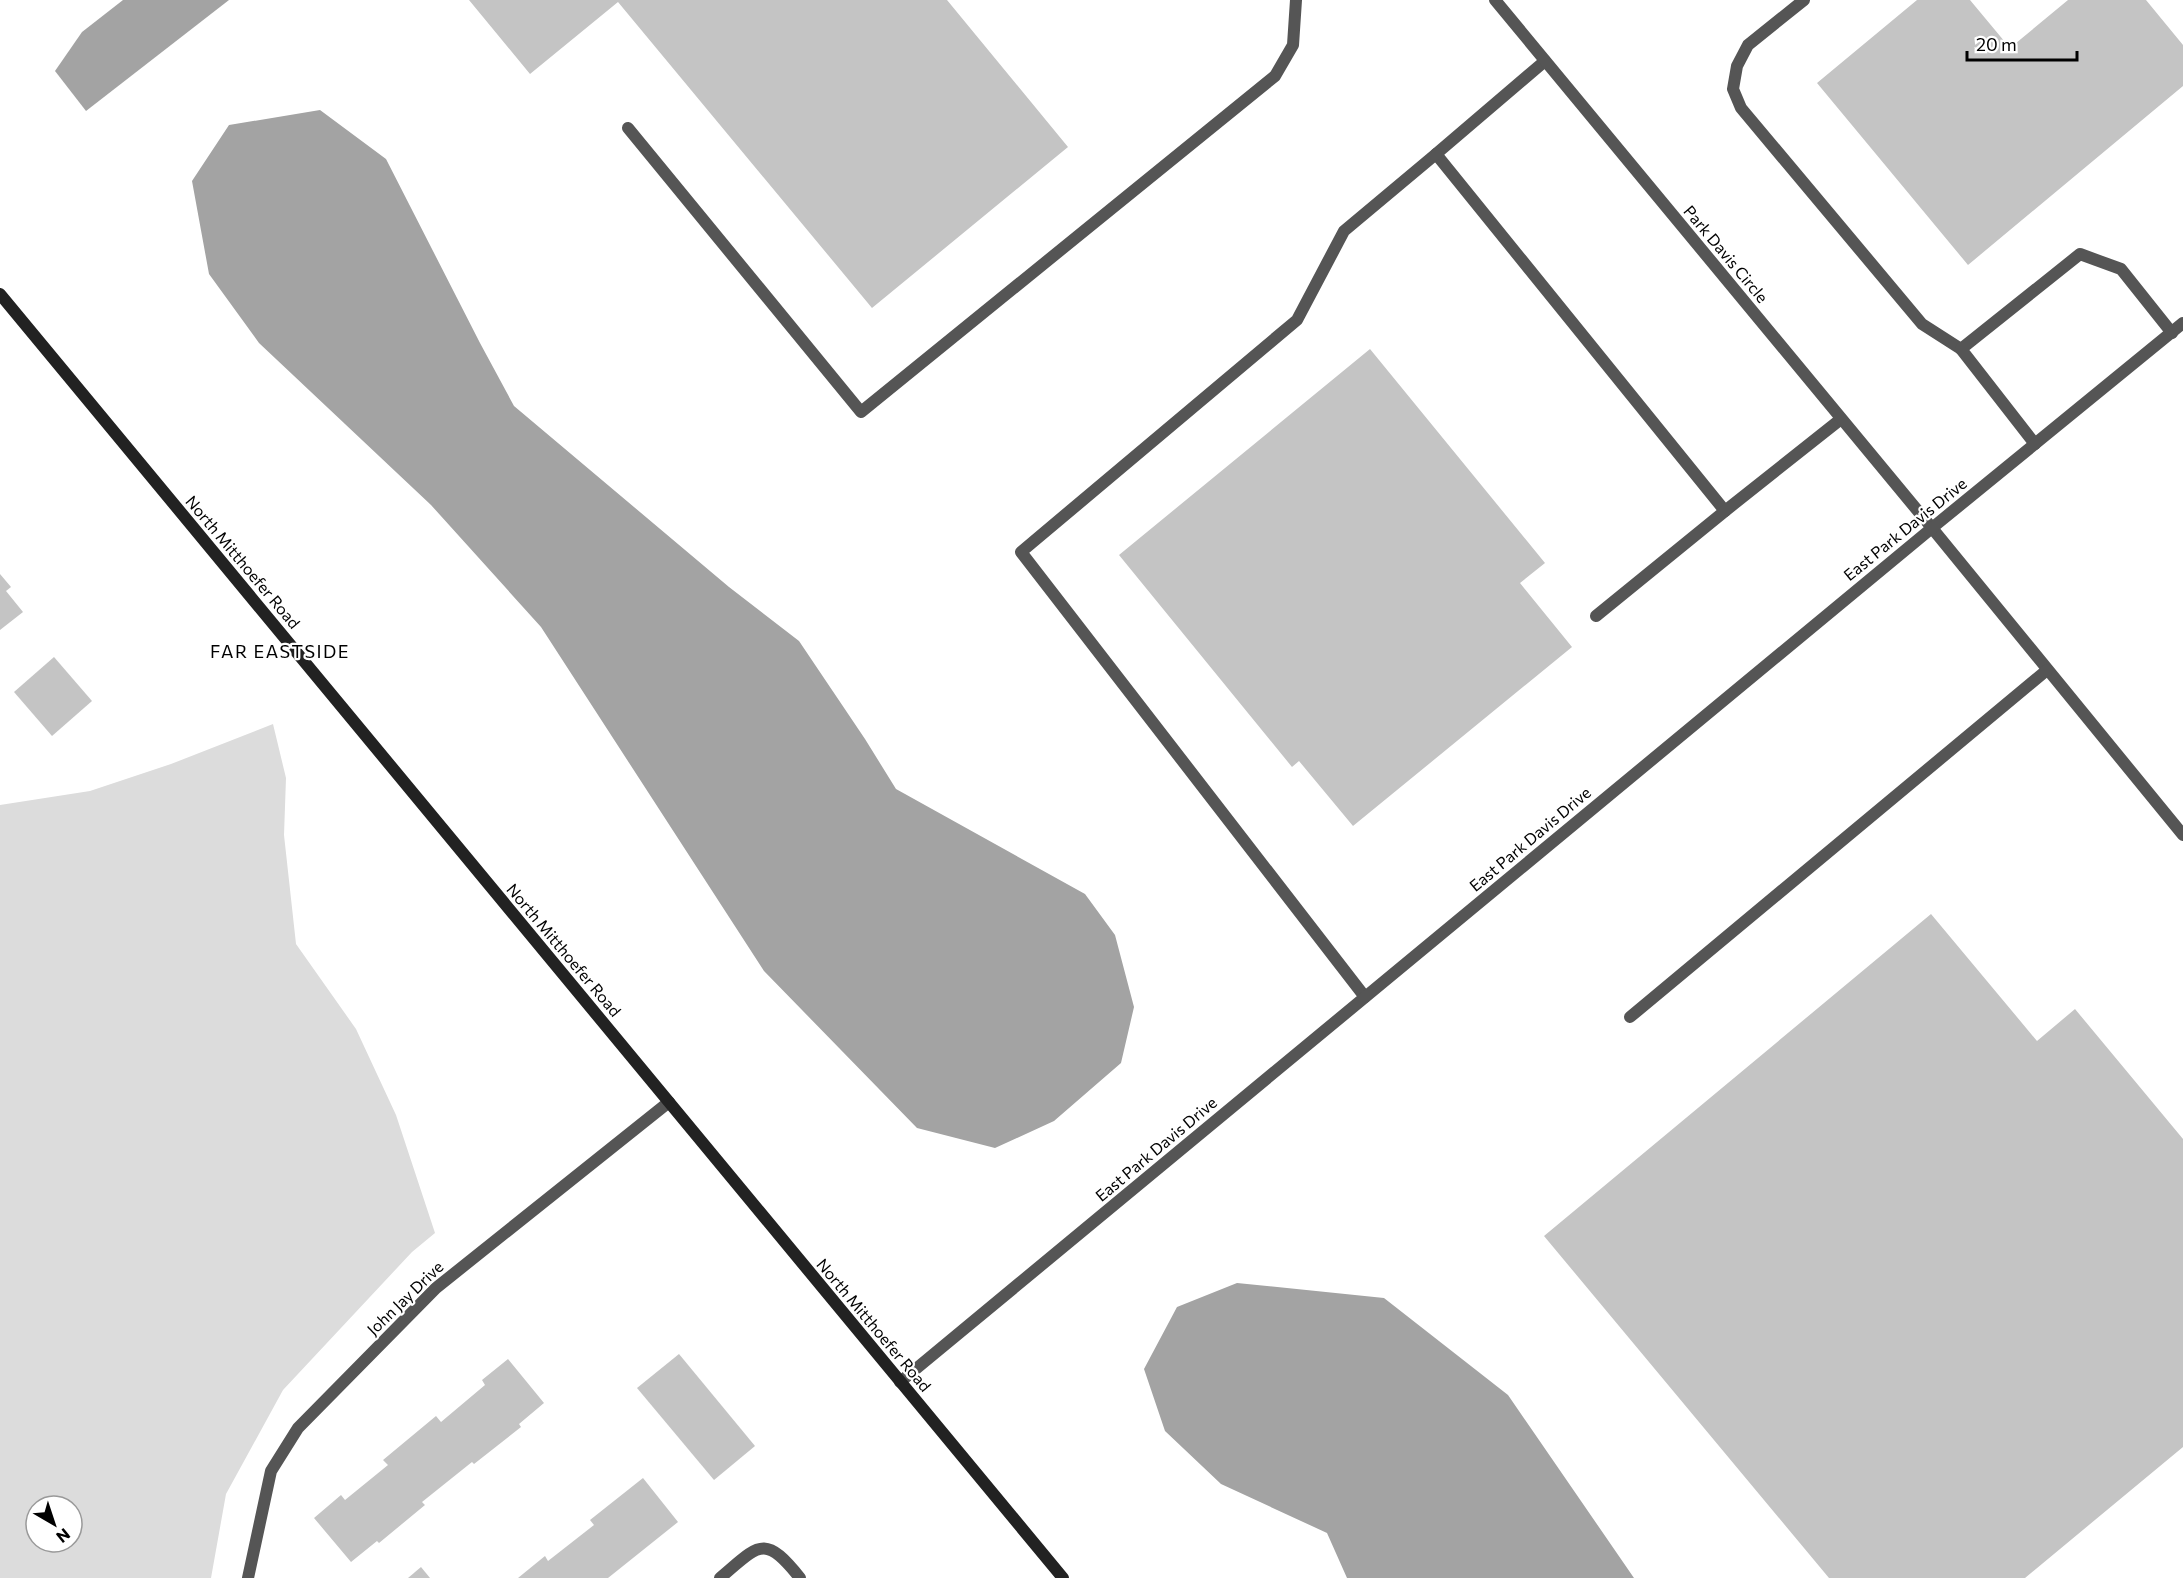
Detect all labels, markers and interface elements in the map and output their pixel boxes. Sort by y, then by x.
scale bar [1967,24,2076,62]
text: 20 m [1976,33,2017,55]
street label: Park Davis Circle [1680,201,1772,306]
street label: East Park Davis Drive [1839,473,1970,584]
street label: North Mitthoefer Road [182,491,305,632]
district label: FAR EASTSIDE [210,640,350,662]
street label: East Park Davis Drive [1465,782,1594,895]
street label: North Mitthoefer Road [503,879,626,1020]
street label: East Park Davis Drive [1091,1092,1220,1205]
street label: North Mitthoefer Road [813,1254,936,1395]
street label: John Jay Drive [363,1257,447,1339]
north arrow [24,1494,84,1554]
text: N [53,1525,74,1547]

